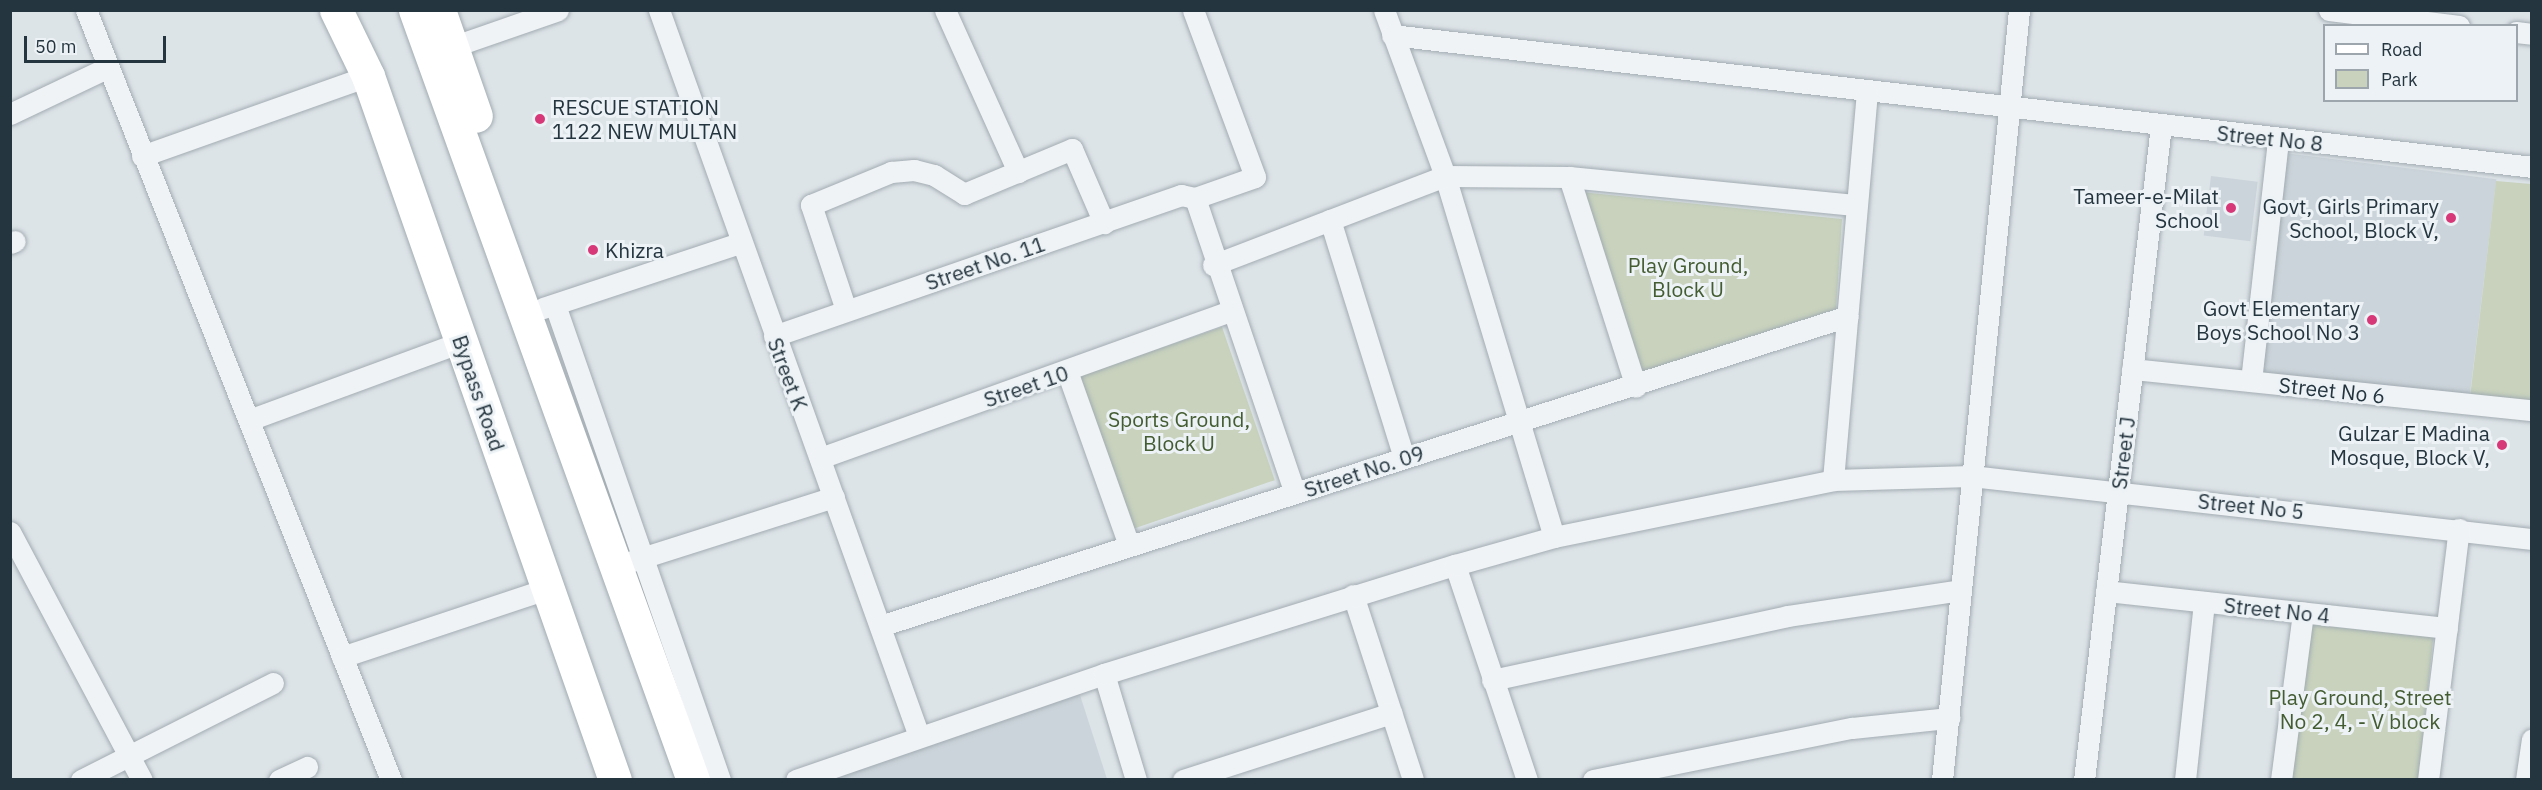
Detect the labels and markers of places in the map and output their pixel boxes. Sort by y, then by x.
place label: RESCUE STATION 1122 NEW MULTAN [552,94,737,144]
marker: RESCUE STATION 1122 NEW MULTAN [533,112,547,126]
place label: Tameer-e-Milat School [2073,183,2219,233]
place label: Govt, Girls Primary School, Block V, [2263,193,2439,243]
marker: Tameer-e-Milat School [2224,201,2238,215]
marker: Govt, Girls Primary School, Block V, [2444,211,2458,225]
place label: Khizra [605,237,664,263]
marker: Khizra [586,243,600,257]
place label: Govt Elementary Boys School No 3 [2196,295,2360,345]
marker: Govt Elementary Boys School No 3 [2365,313,2379,327]
place label: Gulzar E Madina Mosque, Block V, [2330,420,2490,470]
marker: Gulzar E Madina Mosque, Block V, [2495,438,2509,452]

